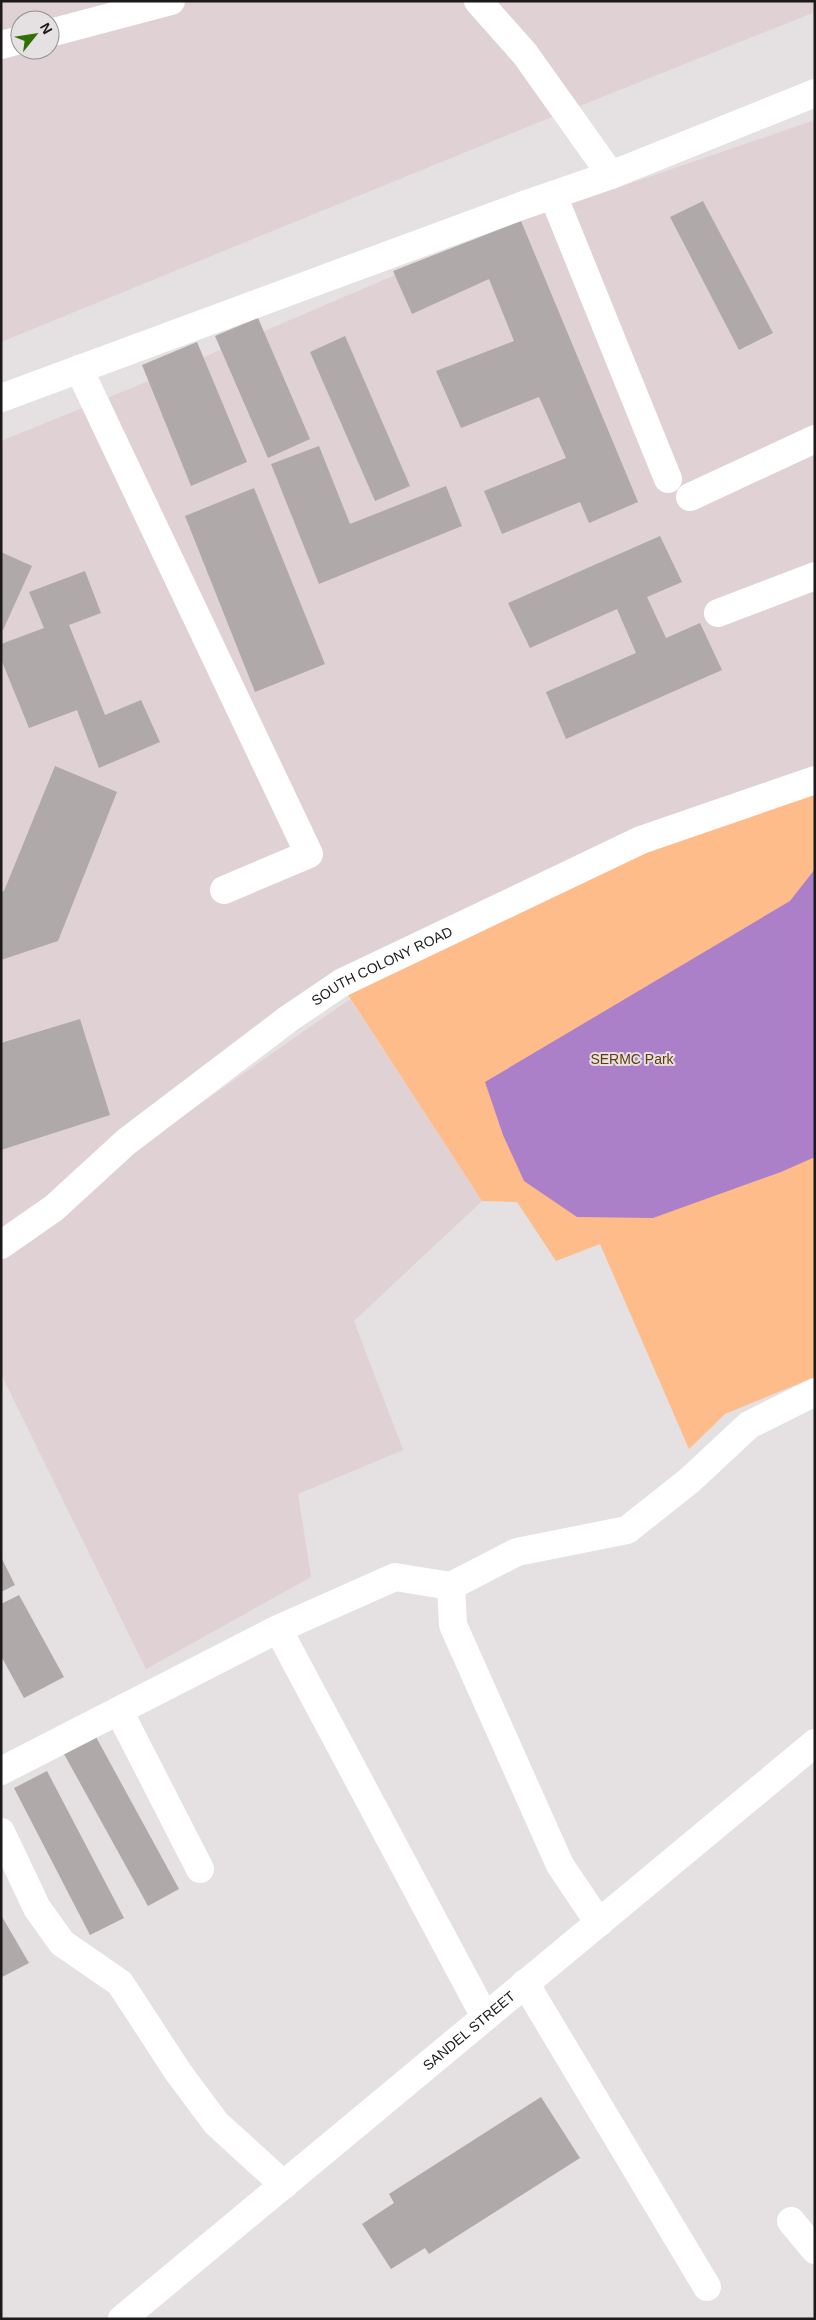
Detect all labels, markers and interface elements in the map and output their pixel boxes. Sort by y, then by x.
north arrow [10,10,60,60]
text: N [37,20,56,37]
street label: SOUTH COLONY ROAD [308,923,455,1009]
park label: SERMC Park [590,1051,675,1067]
street label: SANDEL STREET [420,1988,518,2074]

